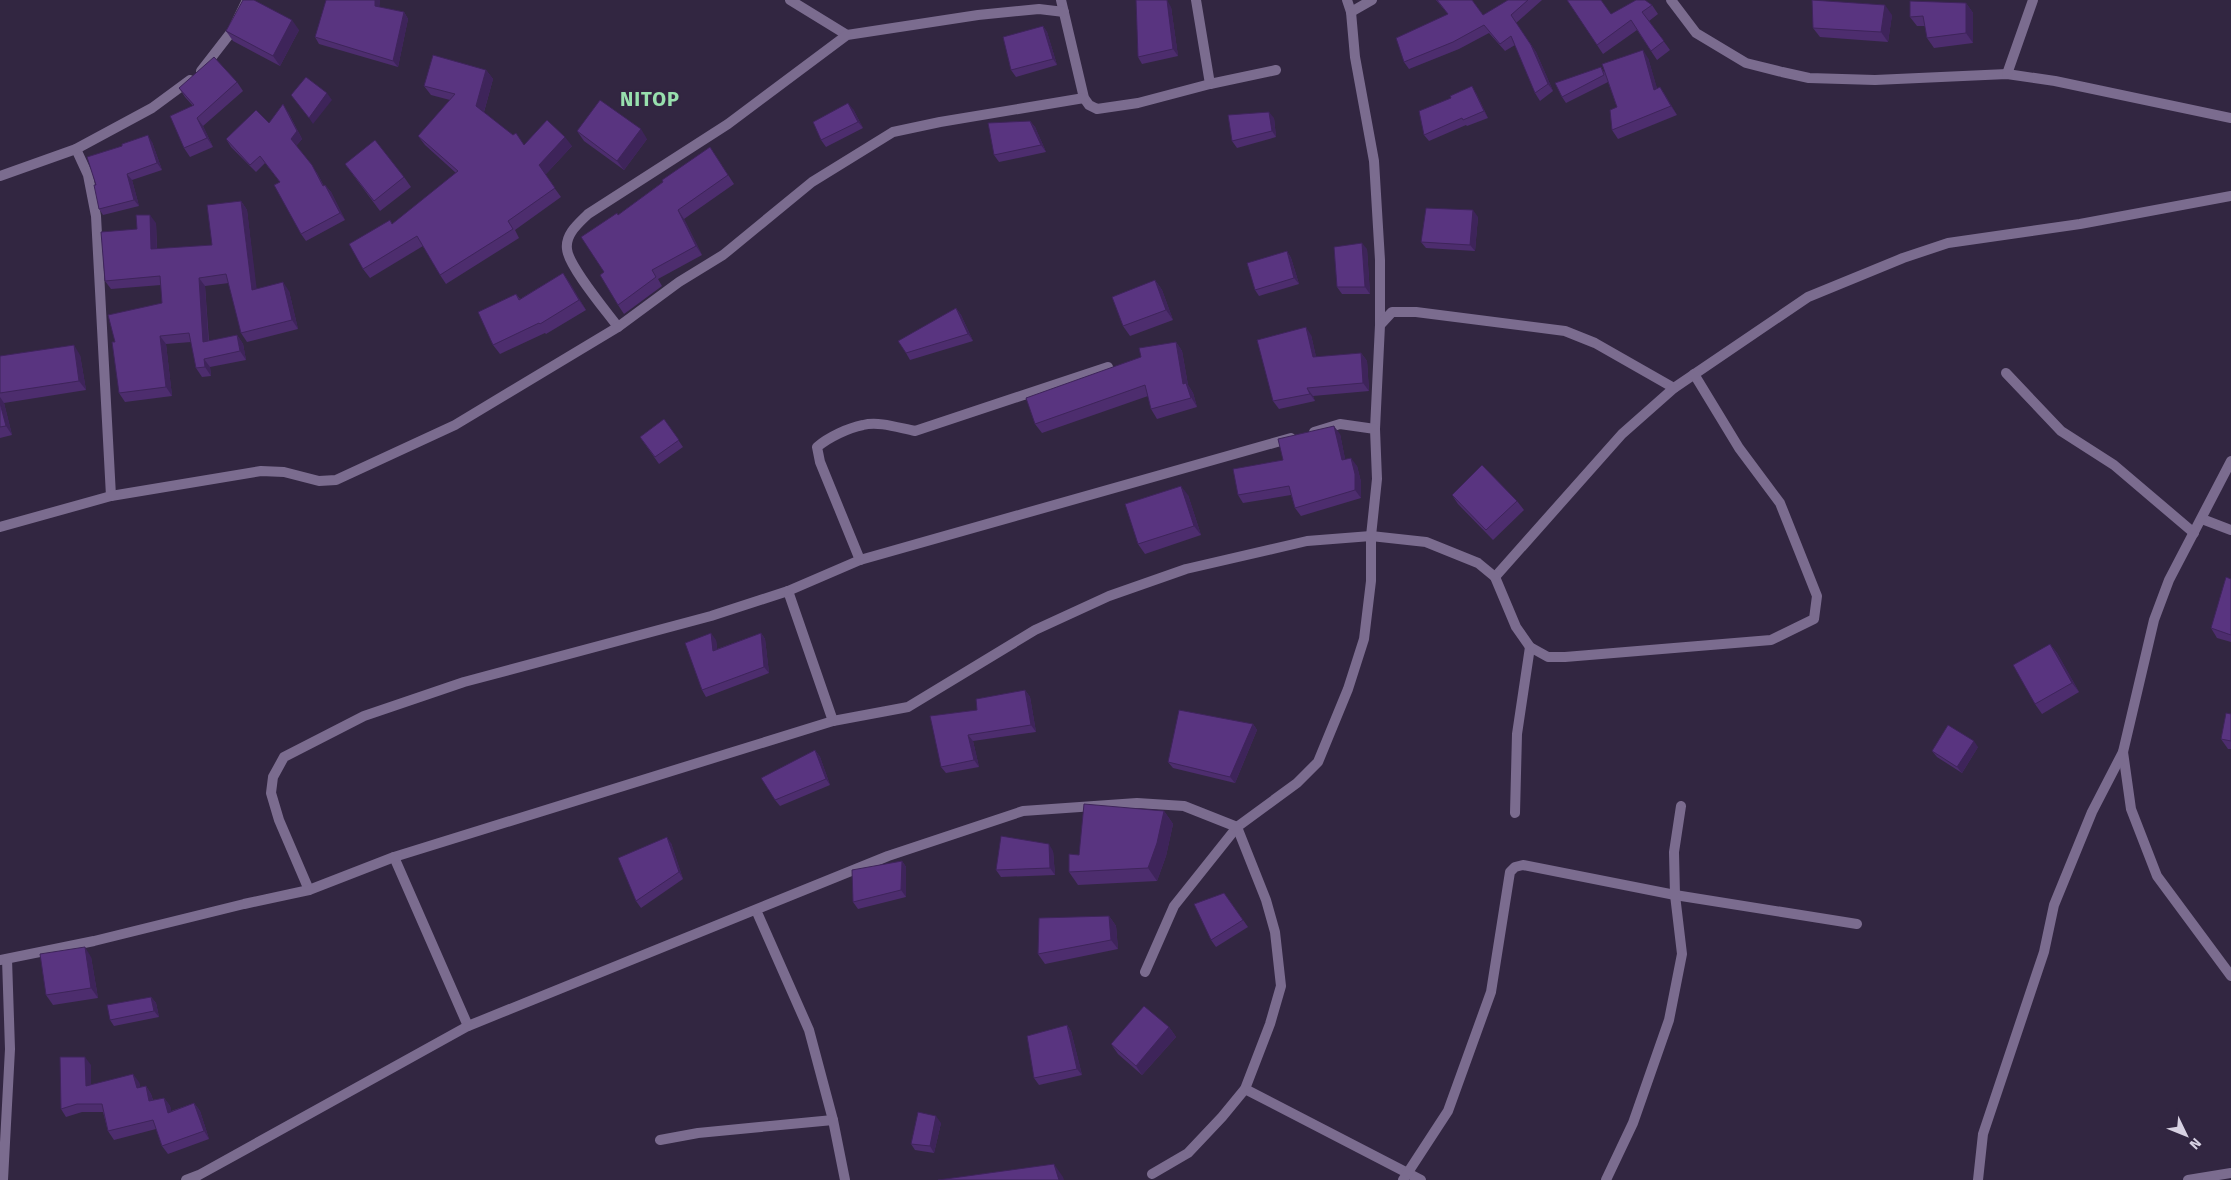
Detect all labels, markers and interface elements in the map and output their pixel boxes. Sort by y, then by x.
district label: NITOP [620,87,680,111]
north arrow [2161,1110,2211,1160]
text: N [2186,1134,2205,1153]

